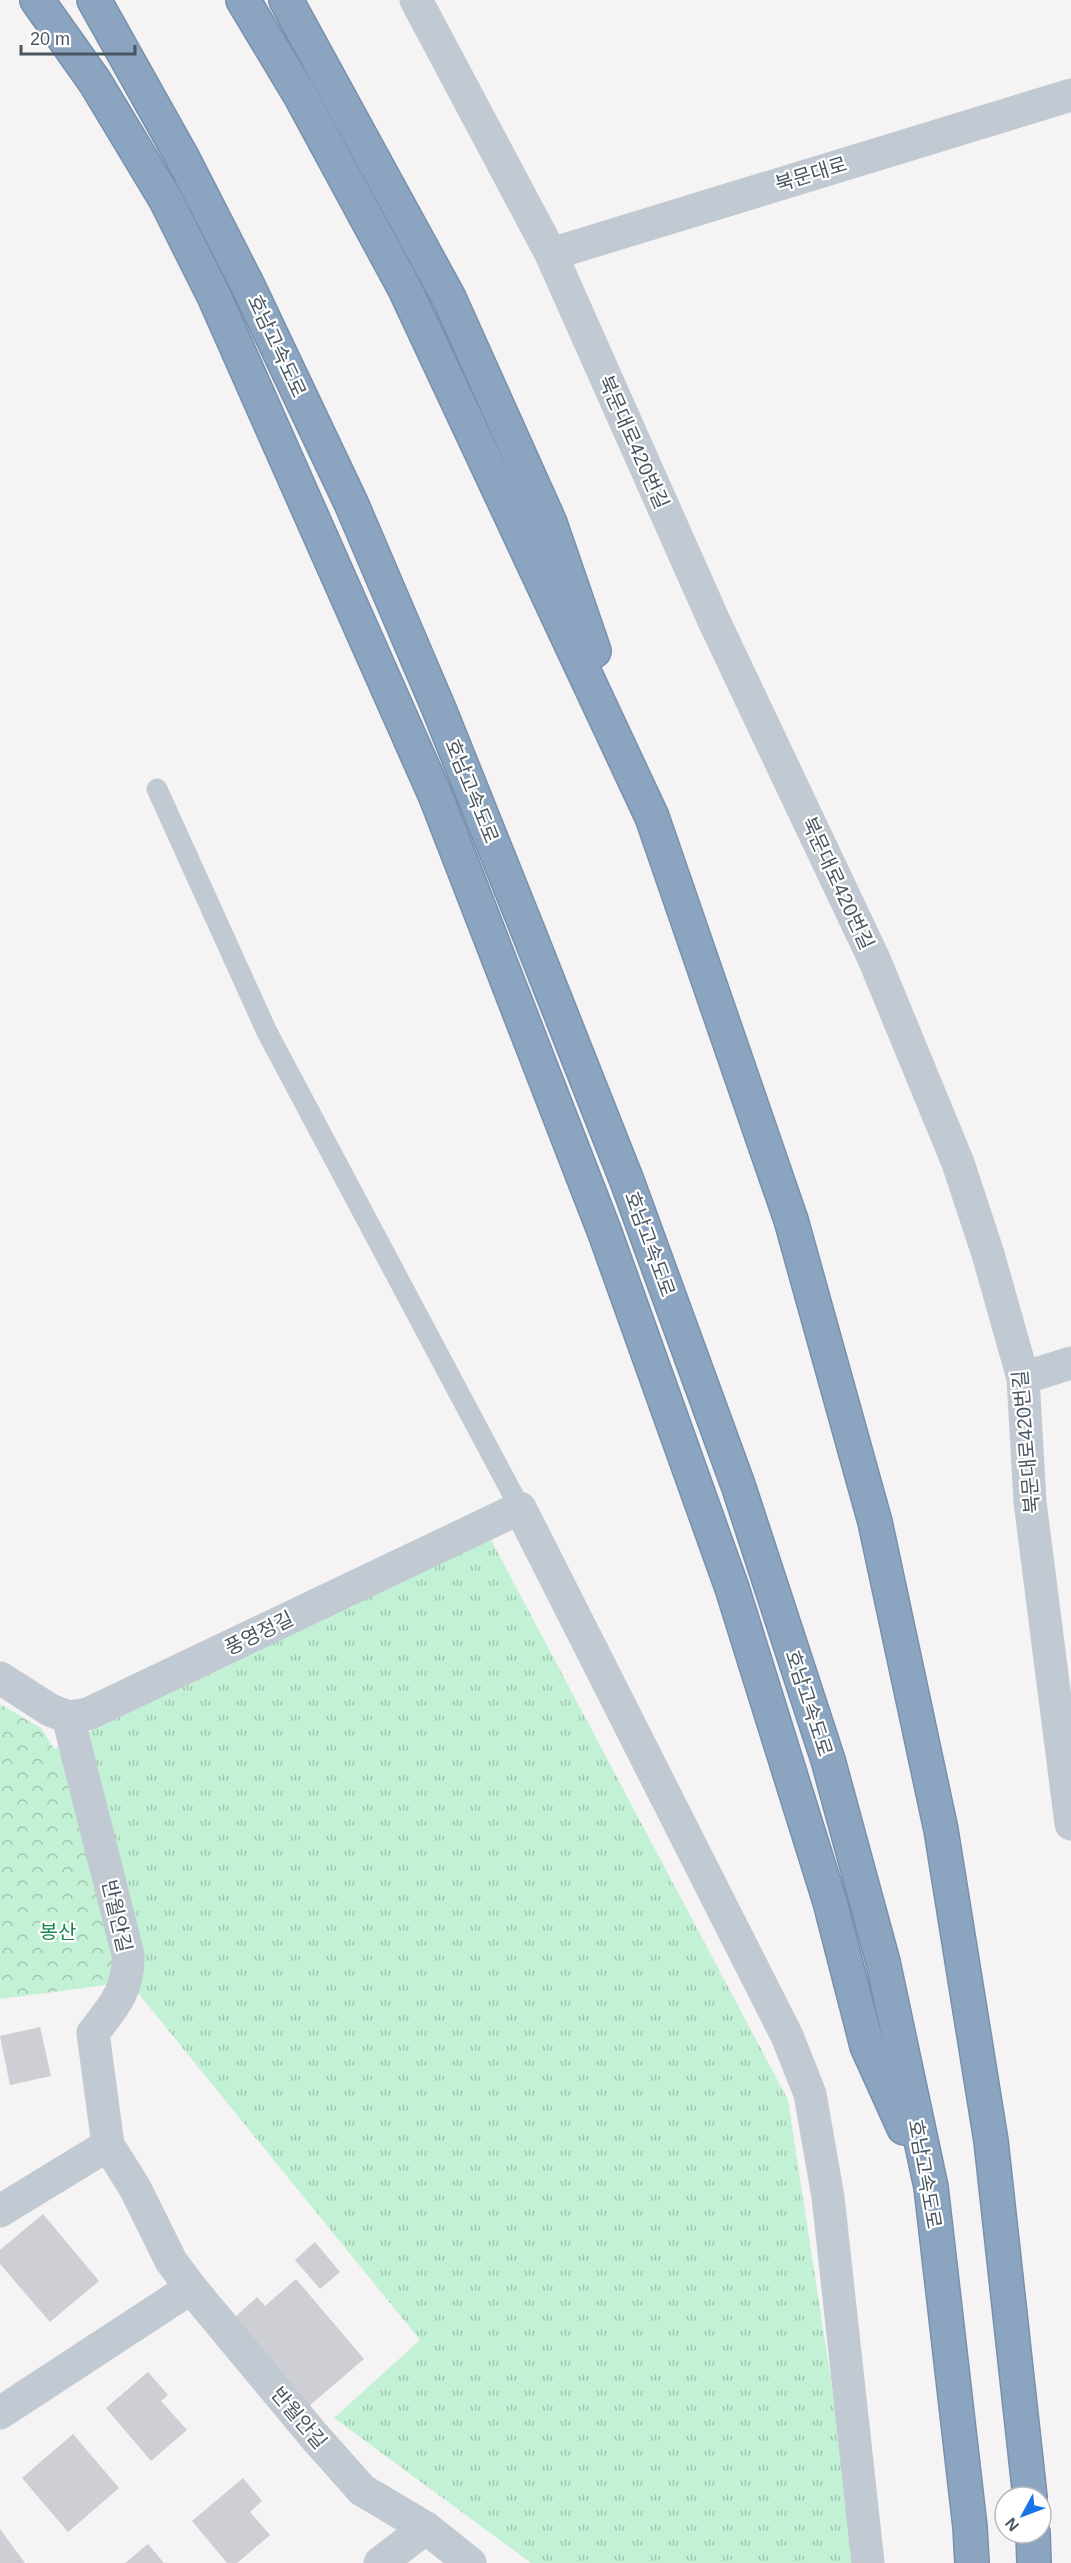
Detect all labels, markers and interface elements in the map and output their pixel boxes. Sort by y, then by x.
scale bar [21,18,135,56]
text: 20 m [30,29,70,49]
street label: 북문대로 [773,153,849,195]
street label: 호남고속도로 [244,291,310,401]
street label: 북문대로420번길 [595,372,673,512]
street label: 호남고속도로 [441,736,503,846]
street label: 북문대로420번길 [798,813,878,953]
street label: 호남고속도로 [621,1188,679,1300]
street label: 북문대로420번길 [1009,1369,1043,1515]
street label: 풍영정길 [221,1607,297,1659]
street label: 호남고속도로 [781,1647,837,1759]
street label: 반월안길 [98,1878,136,1954]
park label: 봉산 [40,1921,76,1943]
street label: 호남고속도로 [905,2118,945,2230]
street label: 반월안길 [267,2383,331,2453]
north arrow [993,2485,1053,2545]
text: N [1002,2515,1022,2534]

